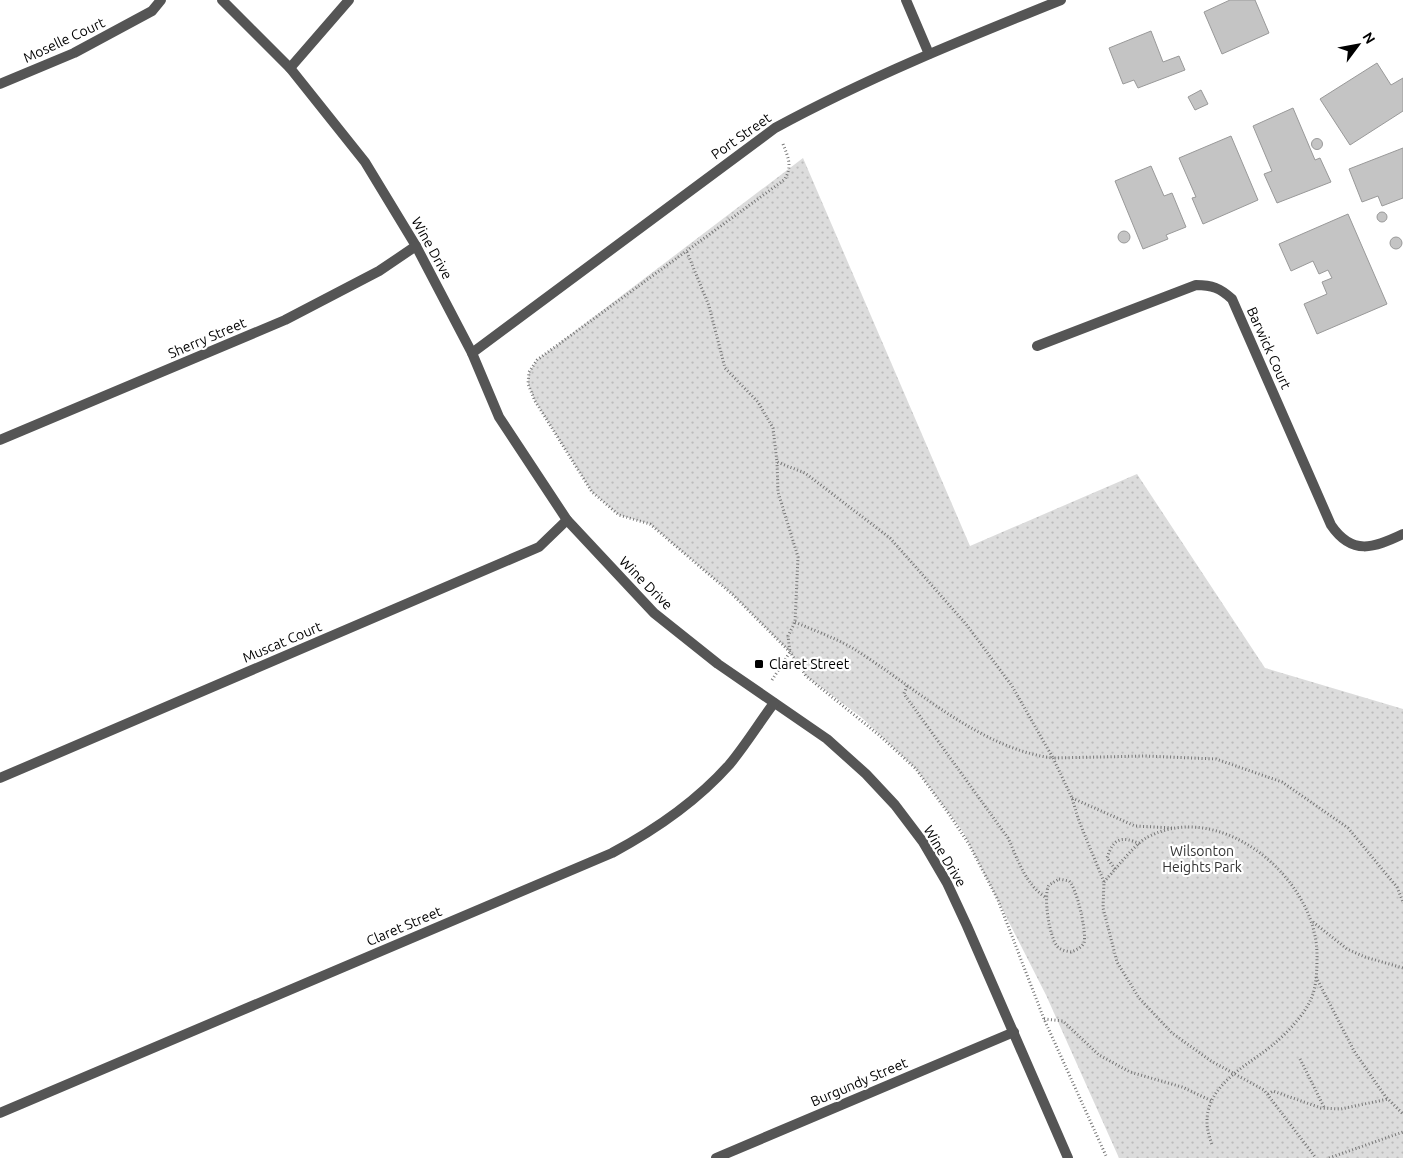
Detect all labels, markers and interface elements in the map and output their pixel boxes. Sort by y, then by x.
street label: Moselle Court [21,14,108,66]
north arrow [1333,20,1383,70]
text: N [1359,29,1379,47]
street label: Port Street [708,109,774,162]
street label: Wine Drive [408,214,456,282]
street label: Barwick Court [1244,304,1294,392]
street label: Sherry Street [166,314,249,362]
street label: Wine Drive [616,553,676,613]
street label: Muscat Court [240,618,324,666]
place label: Claret Street [769,656,850,672]
marker: Claret Street [753,658,765,670]
street label: Wine Drive [920,822,970,890]
park label: Wilsonton Heights Park [1162,843,1242,875]
street label: Claret Street [364,903,445,949]
street label: Burgundy Street [808,1054,910,1110]

